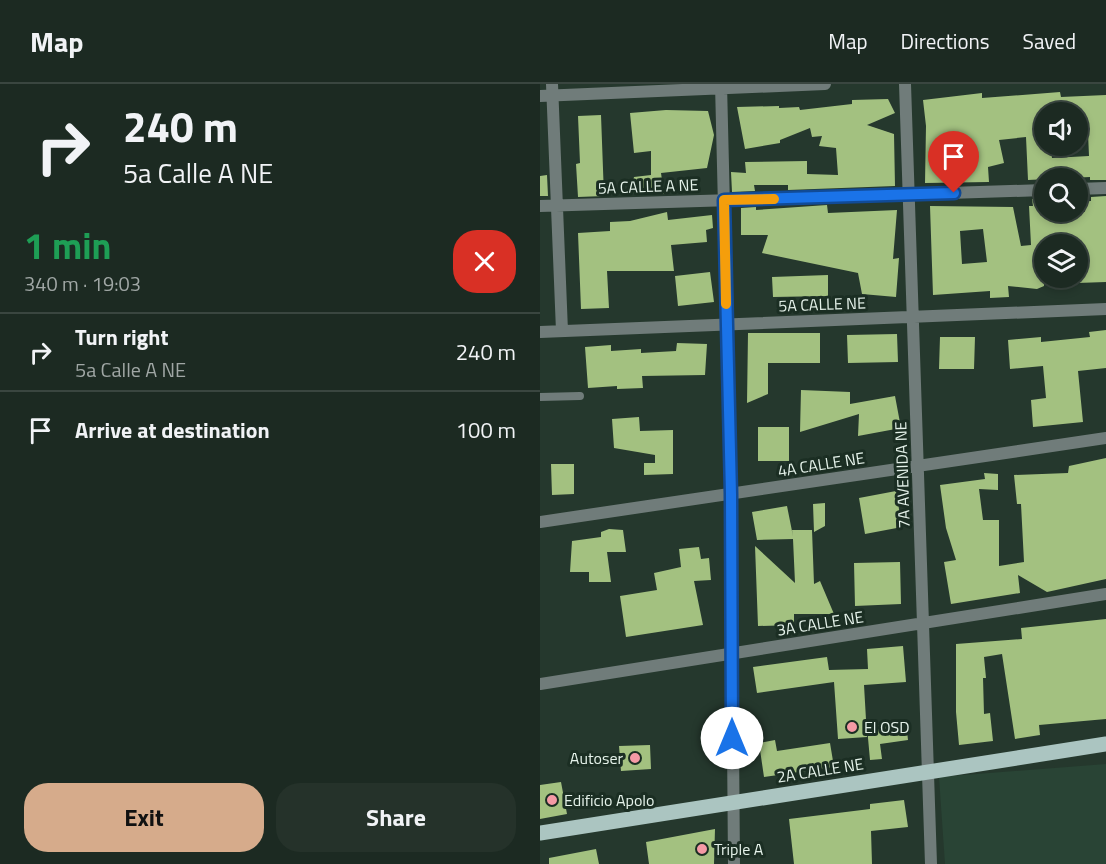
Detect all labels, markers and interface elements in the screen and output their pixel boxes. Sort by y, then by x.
text: Map [30,20,84,63]
text: Map [828,25,868,57]
text: Directions [901,25,990,57]
text: Saved [1023,25,1076,57]
text: 240 m [123,94,238,158]
map controls [1034,102,1088,288]
button: sound [1034,102,1088,156]
icon: right [24,108,102,186]
pin [928,131,979,193]
icon: arrive [937,140,970,173]
text: 5a Calle A NE [123,152,273,193]
button: search [1034,168,1088,222]
street label: 5A CALLE A NE [597,172,699,200]
text: 1 min [24,218,111,273]
button: close [453,230,516,293]
button: layers [1034,234,1088,288]
text: 340 m · 19:03 [24,268,141,299]
street label: 5A CALLE NE [778,290,866,318]
text: Turn right [75,320,169,354]
text: 240 m [456,335,516,369]
icon: right [24,336,57,369]
text: 5a Calle A NE [75,354,186,385]
text: Arrive at destination [75,413,270,447]
text: 100 m [456,413,516,447]
icon: arrive [24,414,57,447]
street label: 7A AVENIDA NE [888,421,916,529]
street label: 4A CALLE NE [776,445,866,483]
street label: 3A CALLE NE [775,604,865,642]
position arrow [700,706,764,770]
place label: El OSD [864,715,910,739]
marker: El OSD [845,720,859,734]
place label: Autoser [570,746,623,770]
marker: Autoser [628,751,642,765]
street label: 2A CALLE NE [775,751,865,789]
button: Exit [24,783,264,852]
button: Share [276,783,516,852]
place label: Edificio Apolo [564,788,654,812]
marker: Edificio Apolo [545,793,559,807]
place label: Triple A [714,837,764,861]
marker: Triple A [695,842,709,856]

